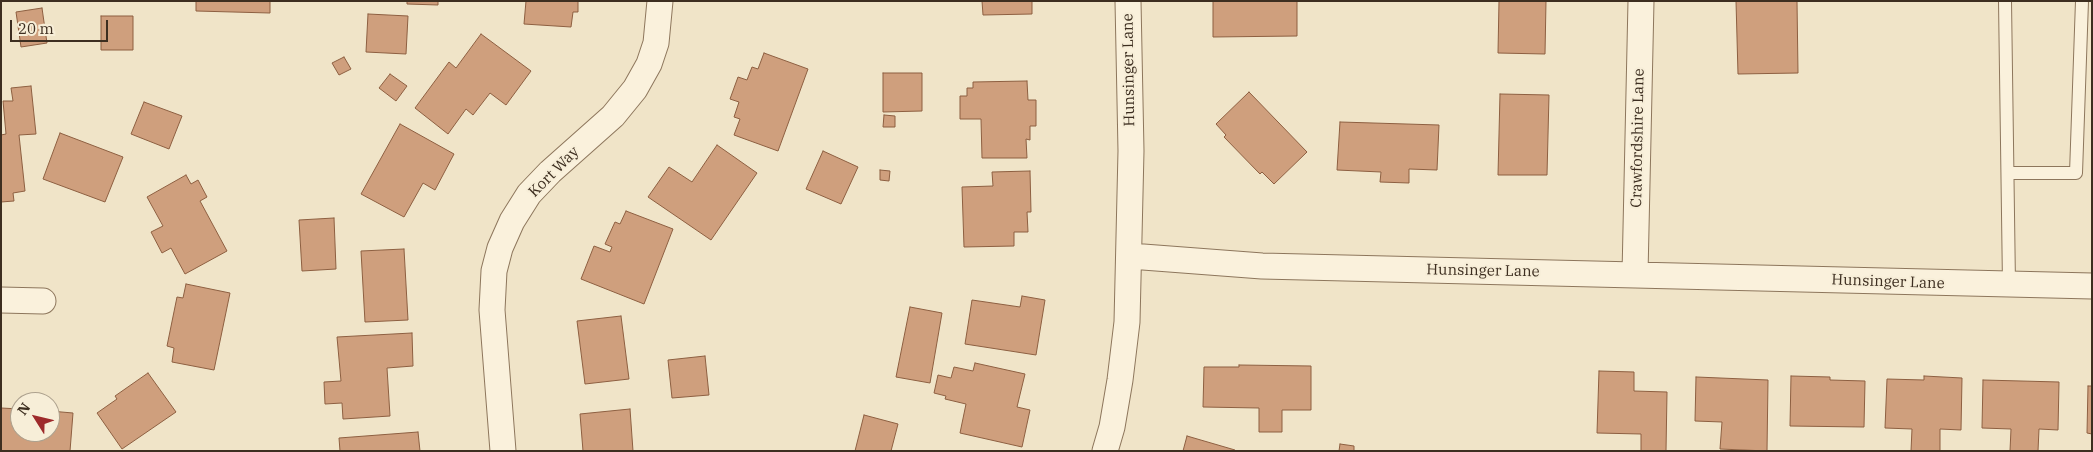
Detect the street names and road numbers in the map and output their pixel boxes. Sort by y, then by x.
street label: Hunsinger Lane [1119,13,1139,127]
street label: Crawfordshire Lane [1628,68,1648,208]
street label: Kort Way [525,143,583,201]
street label: Hunsinger Lane [1426,261,1540,281]
street label: Hunsinger Lane [1831,271,1945,293]

